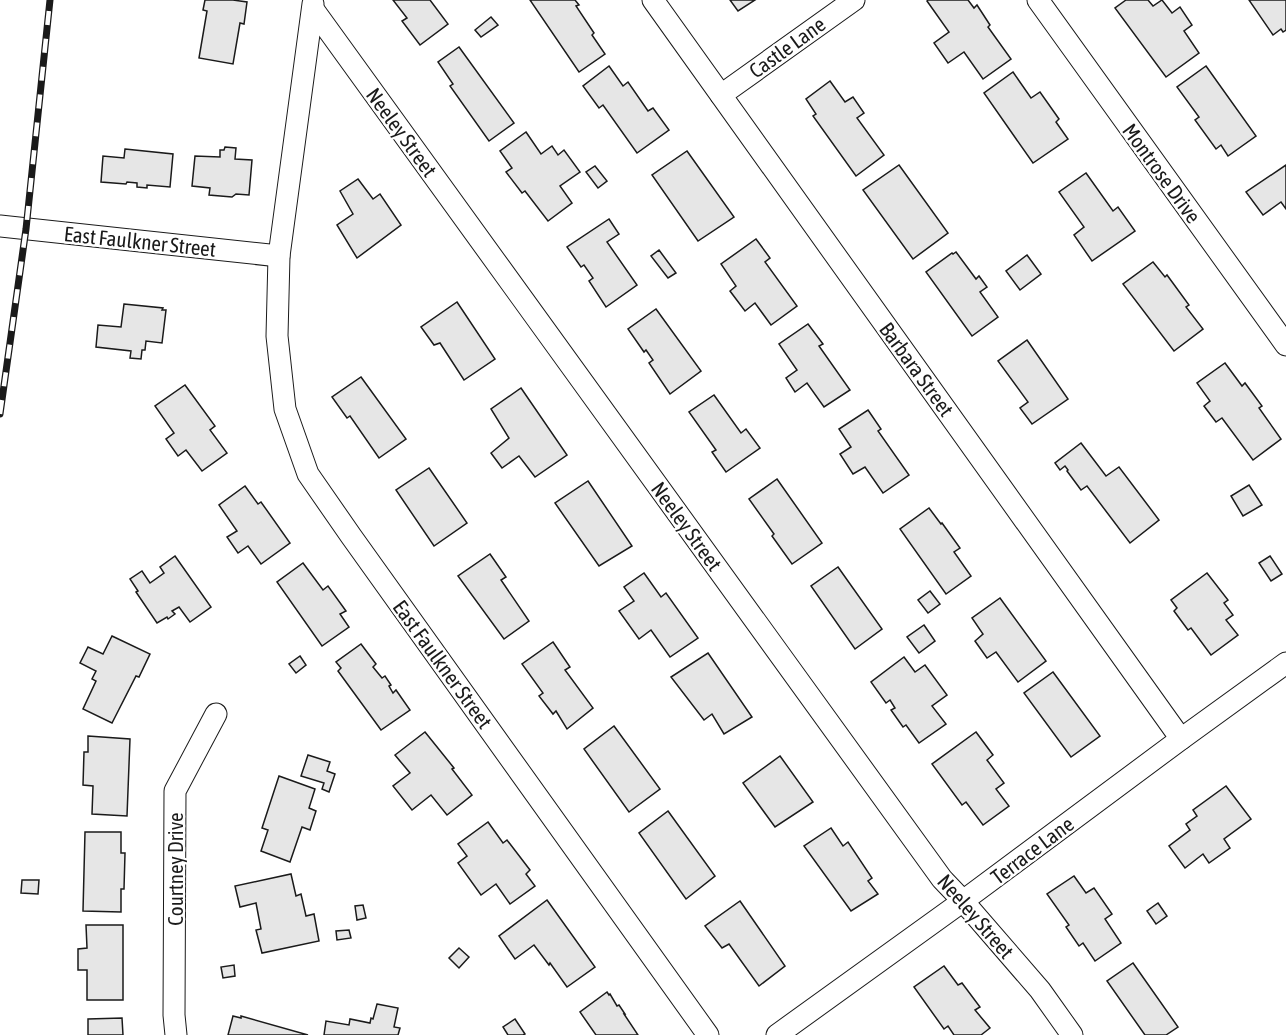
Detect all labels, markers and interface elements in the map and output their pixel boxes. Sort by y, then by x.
street label: Castle Lane [744,11,830,83]
street label: Neeley Street [362,83,442,181]
street label: Montrose Drive [1118,119,1206,227]
street label: East Faulkner Street [63,221,217,261]
street label: Barbara Street [875,317,959,421]
street label: Neeley Street [647,477,727,575]
street label: East Faulkner Street [388,595,498,733]
street label: Terrace Lane [986,811,1078,889]
street label: Courtney Drive [163,812,187,926]
street label: Neeley Street [933,869,1019,963]

